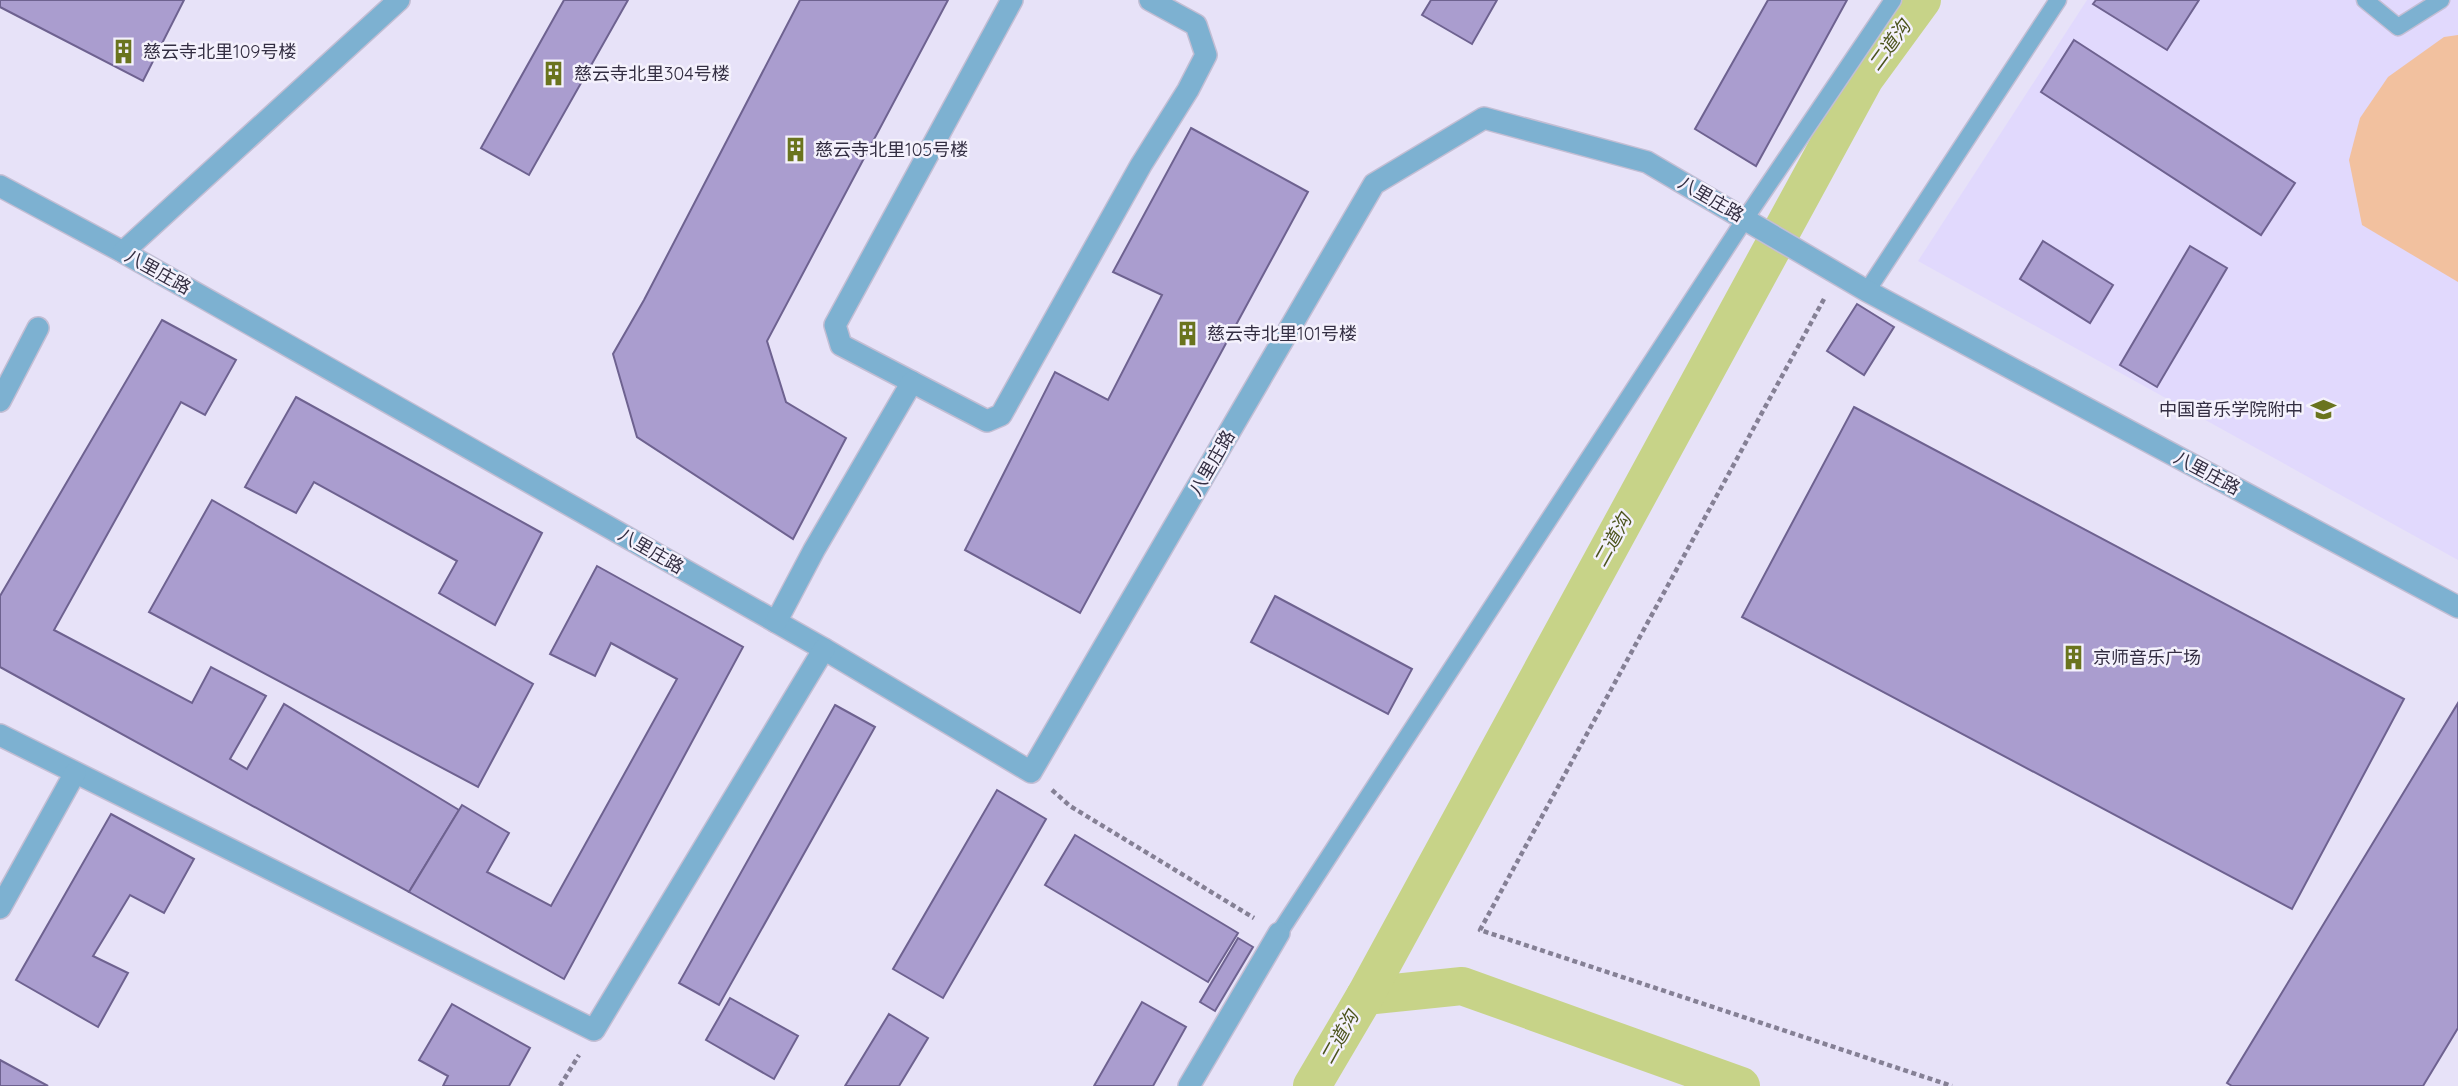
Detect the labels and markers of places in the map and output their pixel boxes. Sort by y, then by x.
building icon: 慈云寺北里109号楼 [109,38,137,66]
place label: 慈云寺北里109号楼 [143,40,296,63]
building icon: 慈云寺北里304号楼 [540,60,568,88]
place label: 慈云寺北里304号楼 [574,62,730,85]
building icon: 慈云寺北里105号楼 [781,136,809,164]
place label: 慈云寺北里105号楼 [815,138,968,161]
building icon: 慈云寺北里101号楼 [1173,320,1201,348]
place label: 慈云寺北里101号楼 [1207,322,1357,345]
school or university icon: 中国音乐学院附中 [2309,396,2337,424]
place label: 中国音乐学院附中 [2159,398,2303,421]
building icon: 京师音乐广场 [2059,644,2087,672]
place label: 京师音乐广场 [2093,646,2201,669]

